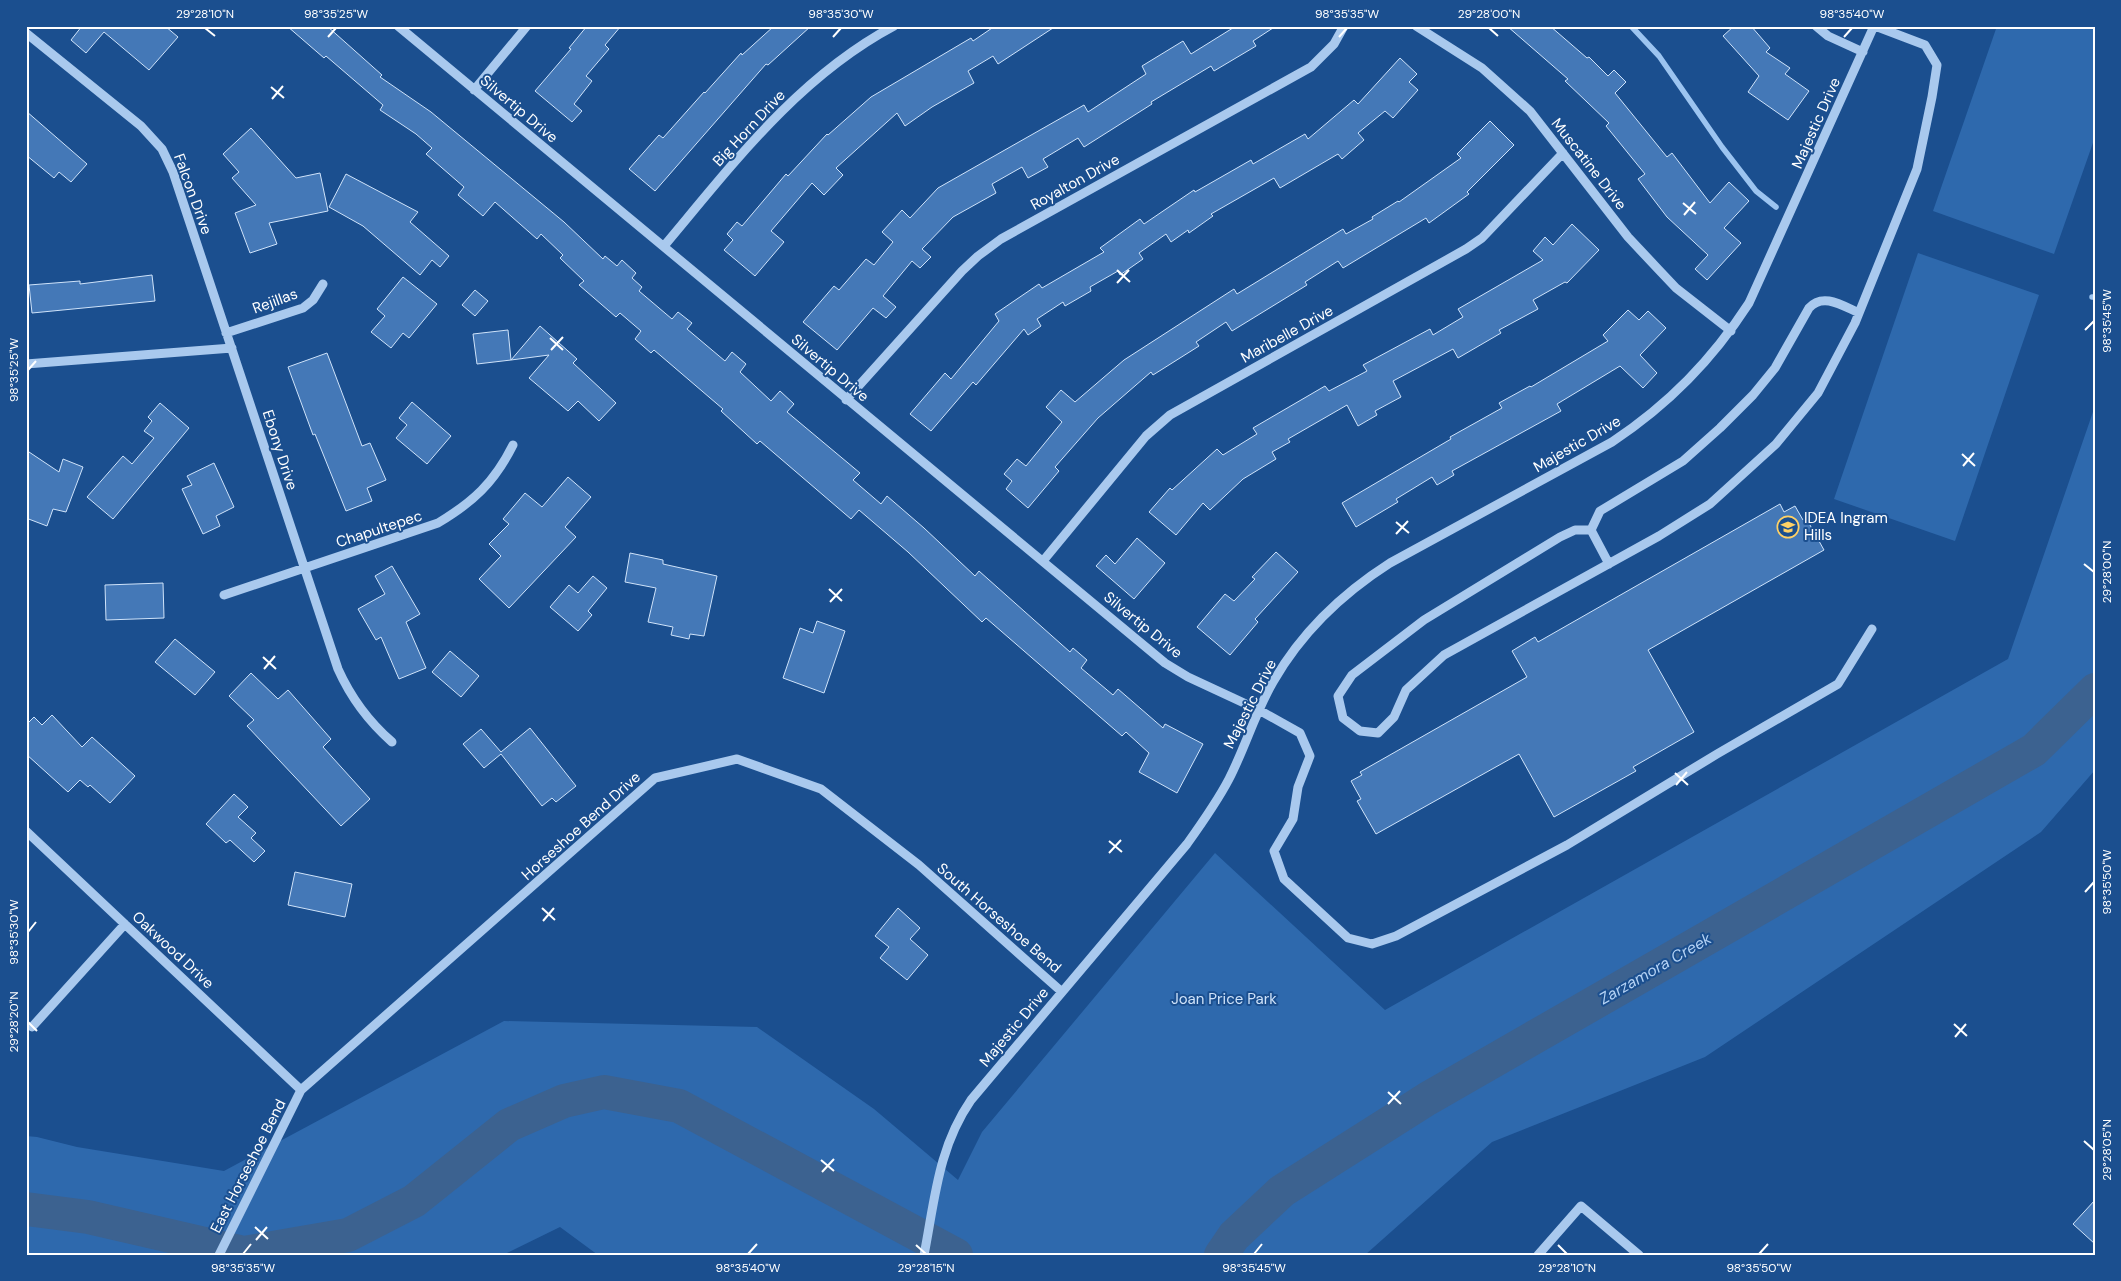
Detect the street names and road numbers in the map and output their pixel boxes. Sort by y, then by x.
street label: Silvertip Drive [476,71,562,147]
street label: Majestic Drive [1787,74,1845,172]
street label: Big Horn Drive [708,85,790,171]
street label: Muscatine Drive [1547,114,1631,214]
street label: Royalton Drive [1027,149,1123,215]
street label: Falcon Drive [169,151,217,237]
street label: Rejillas [250,284,300,318]
street label: Maribelle Drive [1237,300,1337,368]
street label: Silvertip Drive [787,330,873,406]
street label: Ebony Drive [258,407,302,493]
street label: Majestic Drive [1530,411,1624,477]
street label: Chapultepec [333,506,425,552]
street label: Silvertip Drive [1100,587,1186,663]
street label: Majestic Drive [1219,656,1281,752]
street label: Horseshoe Bend Drive [517,767,645,885]
street label: South Horseshoe Bend [933,858,1065,978]
street label: Oakwood Drive [128,907,218,993]
street label: Majestic Drive [975,983,1053,1071]
street label: East Horseshoe Bend [206,1096,290,1236]

